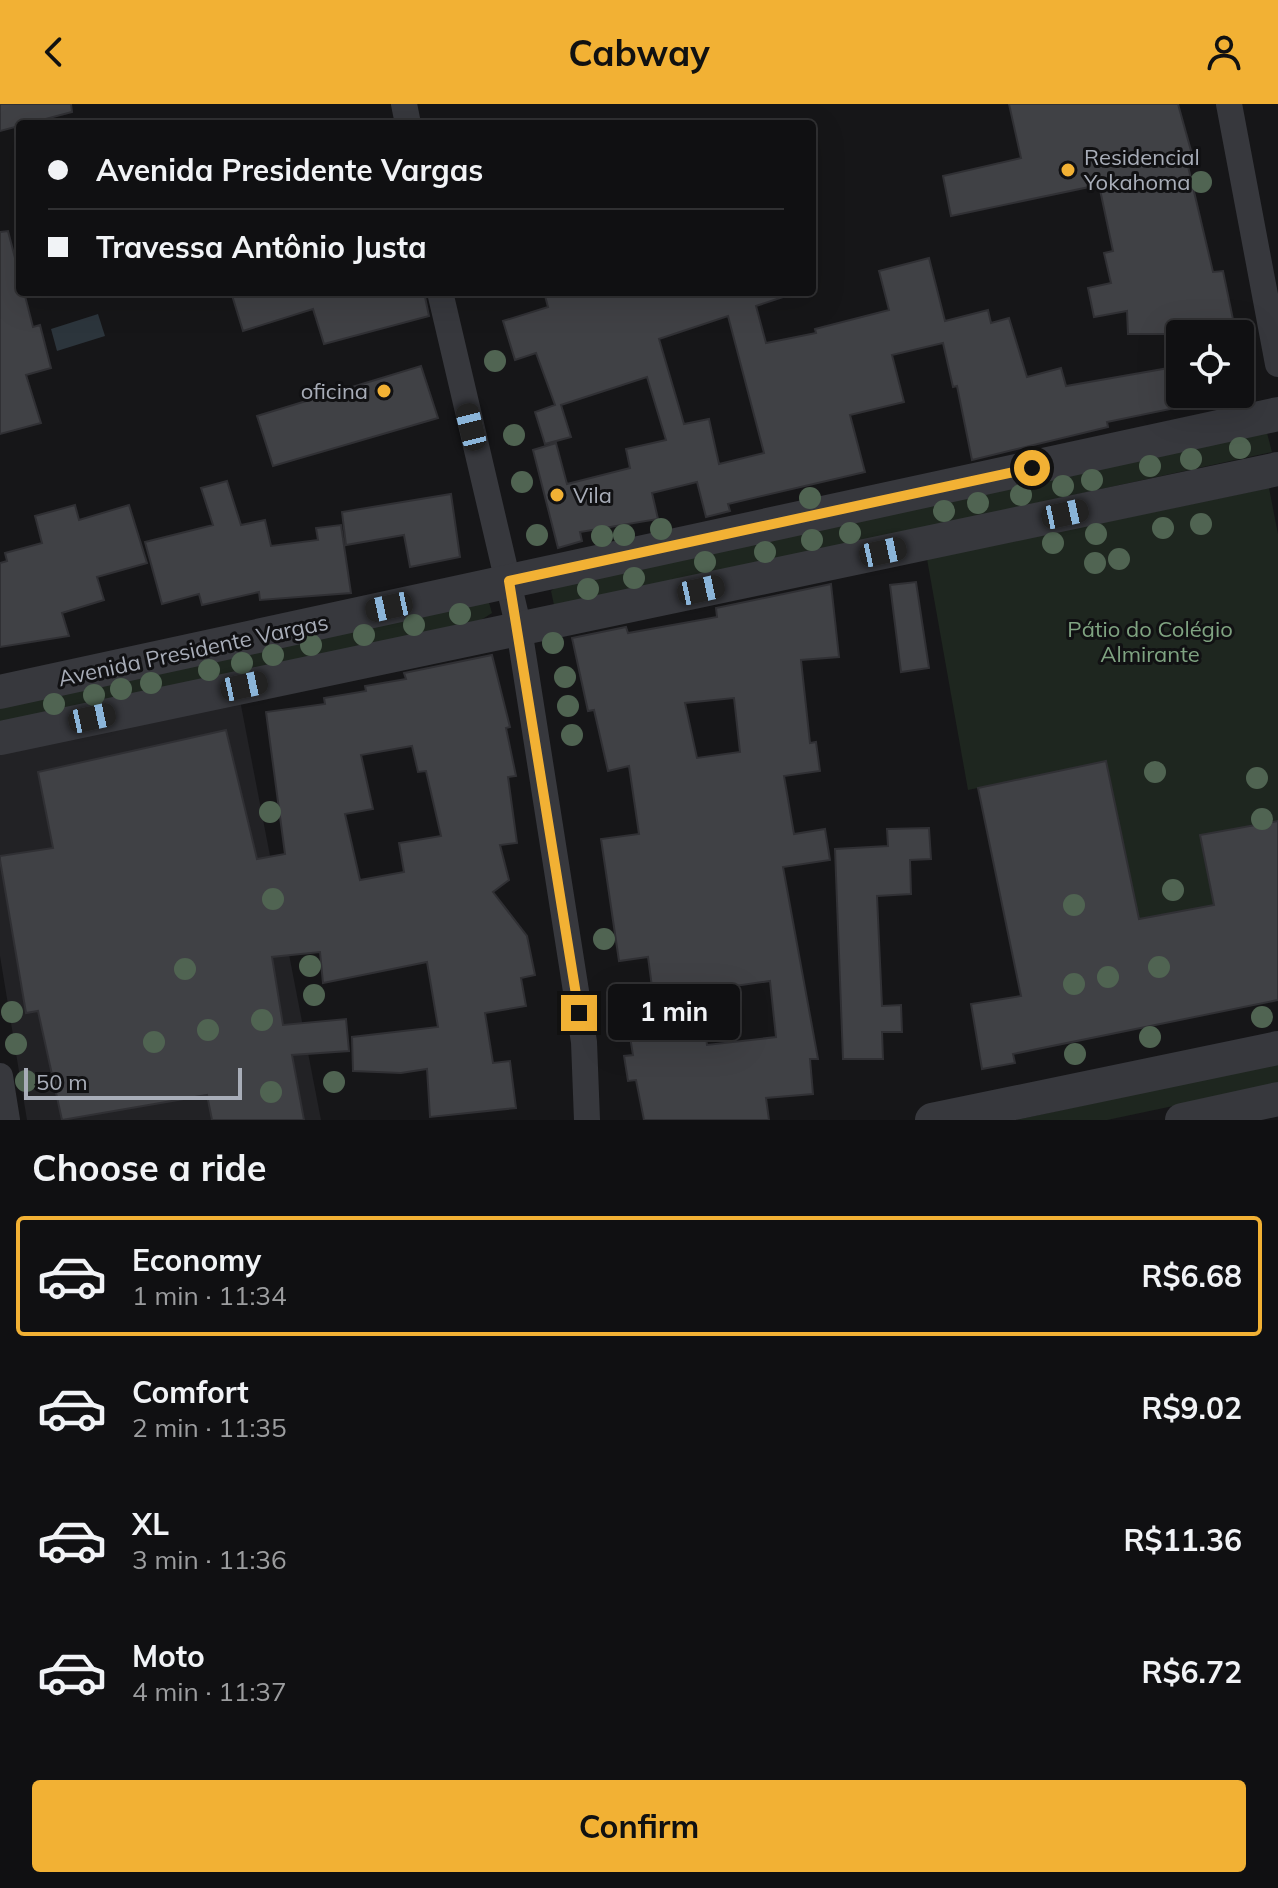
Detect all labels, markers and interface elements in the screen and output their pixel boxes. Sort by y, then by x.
icon: back [32,30,76,74]
text: Cabway [568,30,710,75]
icon: person [1202,30,1246,74]
place label: Residencial Yokahoma [1083,143,1200,196]
text: Avenida Presidente Vargas [96,151,483,189]
marker: Residencial Yokahoma [1059,161,1077,179]
text: Travessa Antônio Justa [96,228,427,266]
map controls [1166,320,1254,408]
button: locate [1166,320,1254,408]
place label: oficina [301,377,368,405]
marker: oficina [375,382,393,400]
car [454,401,488,453]
route start [1014,450,1050,486]
place label: Vila [573,481,612,509]
marker: Vila [548,486,566,504]
car [1039,497,1091,531]
car [857,535,909,569]
car [675,573,727,607]
car [363,590,415,624]
street label: Avenida Presidente Vargas [55,608,331,692]
park label: Pátio do Colégio Almirante [1067,615,1233,668]
car [218,669,270,703]
car [66,701,118,735]
callout: 1 min [607,985,739,1041]
route end [561,995,597,1031]
text: 1 min [640,995,708,1028]
scale bar [24,1064,242,1100]
text: 50 m [36,1068,87,1096]
text: Choose a ride [32,1145,266,1190]
icon: car [36,1240,108,1312]
text: Economy [132,1241,261,1279]
text: R$6.68 [1142,1257,1242,1295]
text: 1 min · 11:34 [132,1279,287,1312]
icon: car [36,1372,108,1444]
text: Comfort [132,1373,249,1411]
text: R$9.02 [1142,1389,1242,1427]
text: 2 min · 11:35 [132,1411,287,1444]
icon: car [36,1504,108,1576]
text: XL [132,1505,169,1543]
text: R$11.36 [1124,1521,1242,1559]
text: 3 min · 11:36 [132,1543,287,1576]
icon: car [36,1636,108,1708]
text: Moto [132,1637,205,1675]
text: R$6.72 [1142,1653,1242,1691]
text: 4 min · 11:37 [132,1675,287,1708]
button: Confirm [32,1780,1246,1872]

